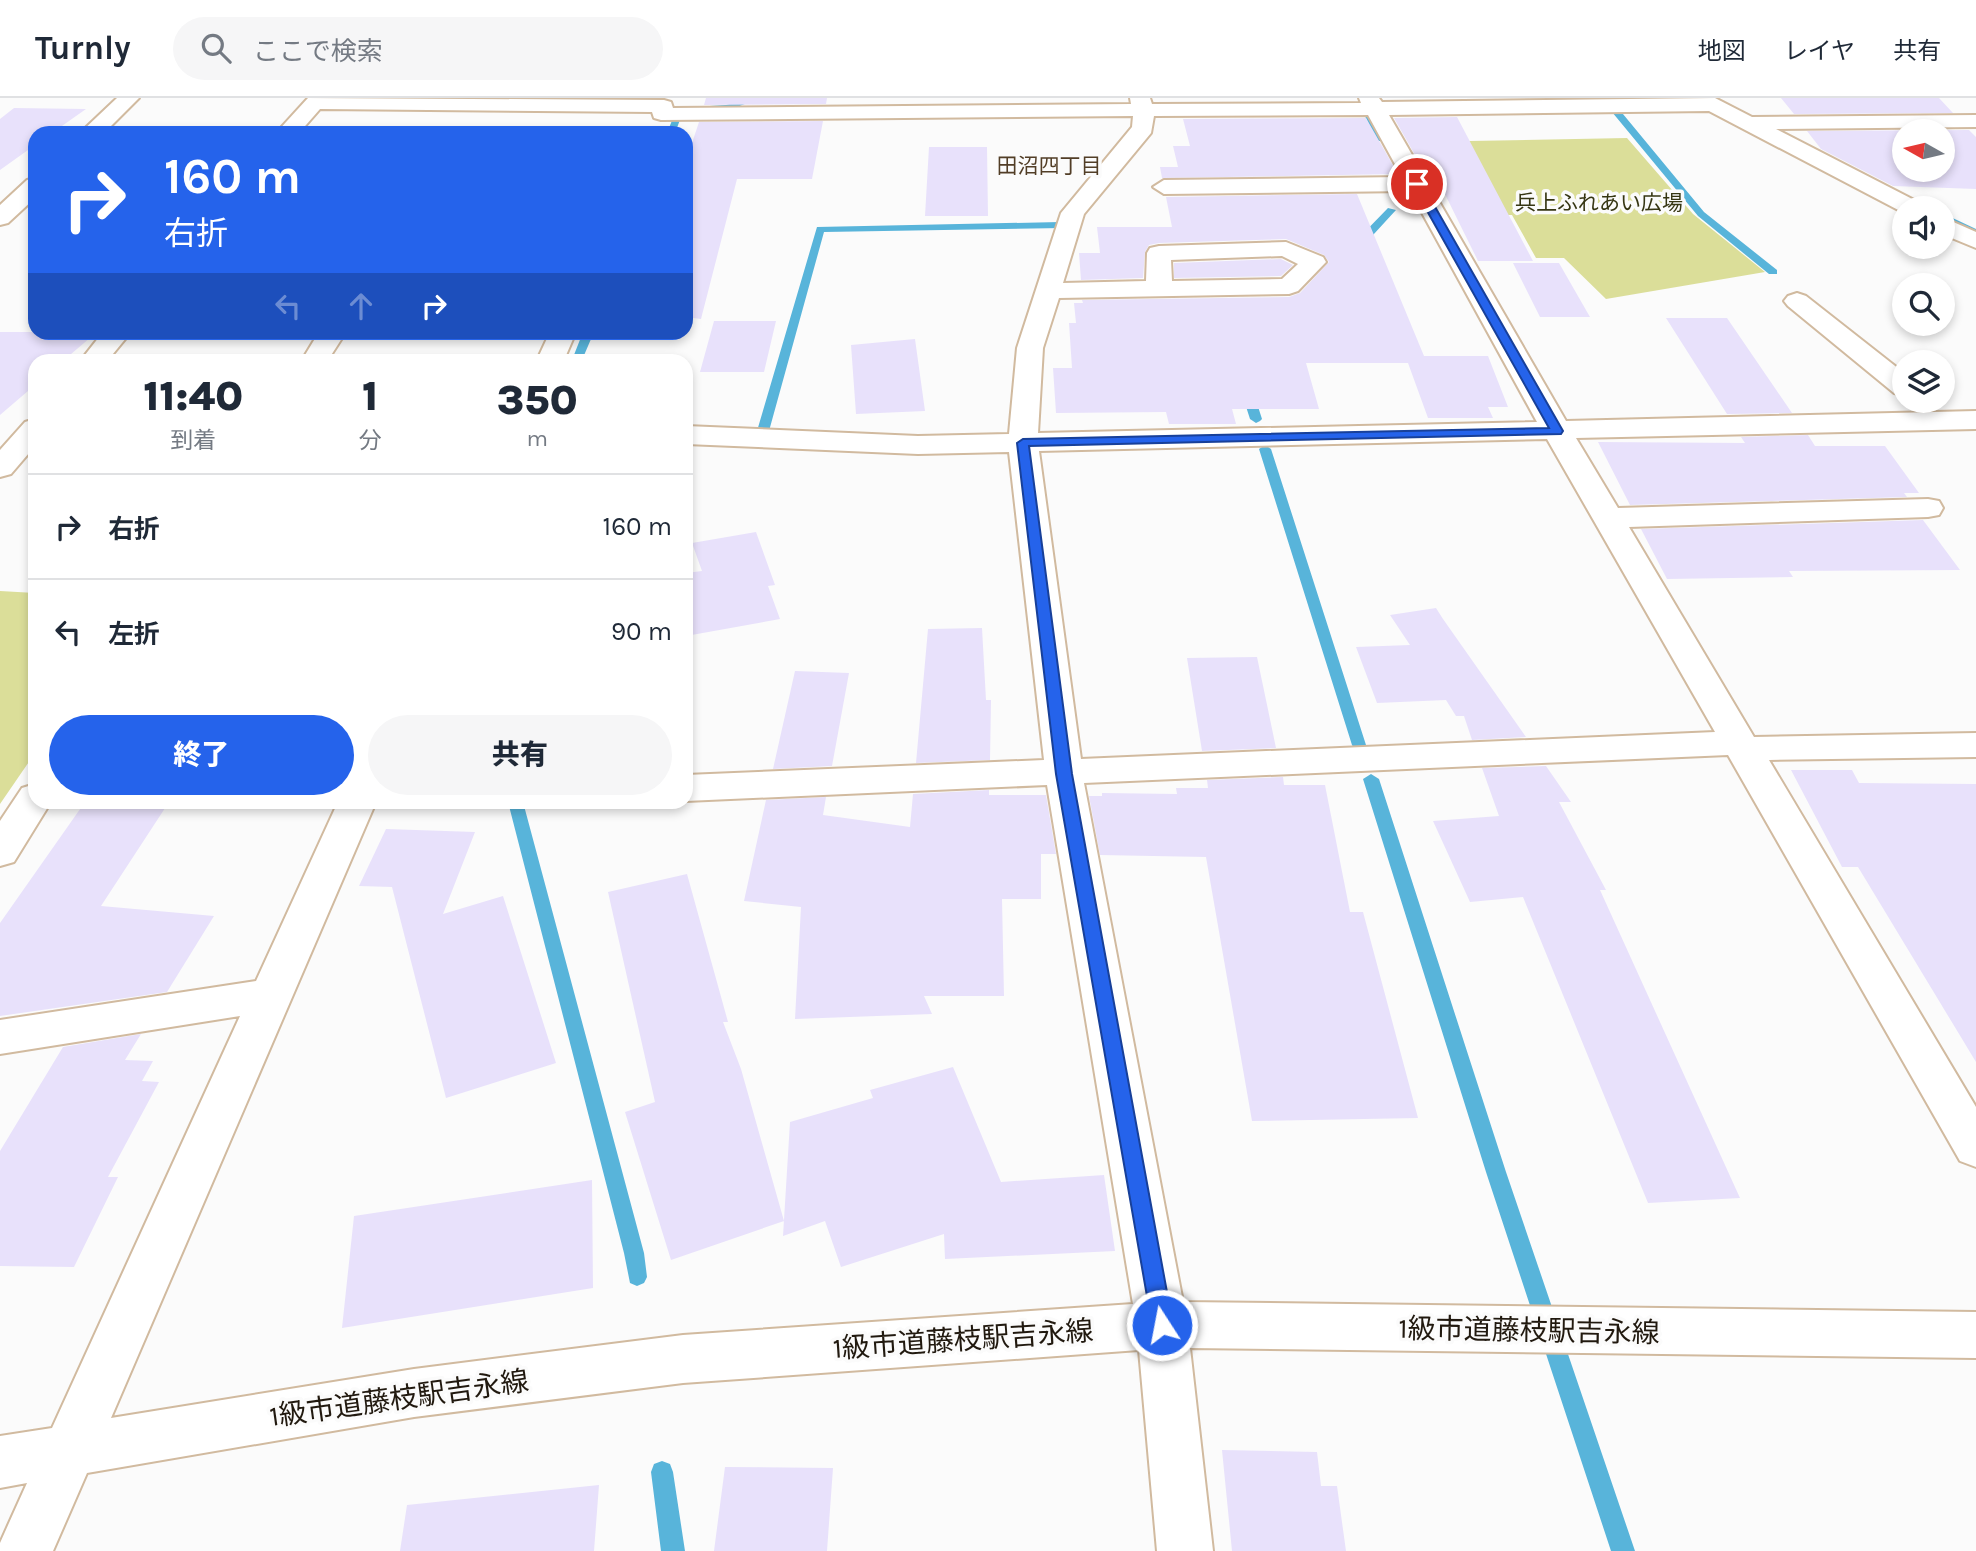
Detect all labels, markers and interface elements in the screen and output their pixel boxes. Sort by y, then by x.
search box [173,17,663,80]
text: Turnly [35,29,131,67]
icon: search [197,29,235,67]
text: ここで検索 [253,36,383,67]
text: 地図 [1698,37,1746,65]
text: レイヤ [1784,37,1855,65]
text: 共有 [1893,37,1941,65]
north arrow [1892,119,1955,182]
map controls [1892,119,1955,413]
text: 160 m [164,148,301,205]
icon: right [49,154,140,245]
district label: 田沼四丁目 [997,154,1102,178]
pin [1387,154,1447,214]
icon: arrive [1398,165,1436,203]
park label: 兵上ふれあい広場 [1515,191,1683,215]
button: sound [1892,196,1955,259]
text: 右折 [164,215,228,252]
button: search [1892,273,1955,336]
icon: left [269,287,307,325]
icon: ahead [342,287,380,325]
icon: right [415,287,453,325]
button: layers [1892,350,1955,413]
text: 11:40 [143,371,243,421]
text: 1 [362,371,378,421]
text: 350 [497,375,578,425]
text: m [527,425,548,452]
text: 到着 [170,427,216,454]
text: 分 [359,427,382,454]
icon: right [49,508,87,546]
text: 160 m [603,511,672,542]
text: 右折 [108,514,160,545]
icon: left [49,613,87,651]
text: 90 m [611,616,672,647]
text: 左折 [108,619,160,650]
button: 終了 [49,715,354,795]
button: 共有 [368,715,672,795]
position arrow [1125,1288,1199,1362]
street label: 1級市道藤枝駅吉永線 [1398,1312,1660,1349]
street label: 1級市道藤枝駅吉永線 [832,1314,1095,1365]
street label: 1級市道藤枝駅吉永線 [267,1364,531,1433]

